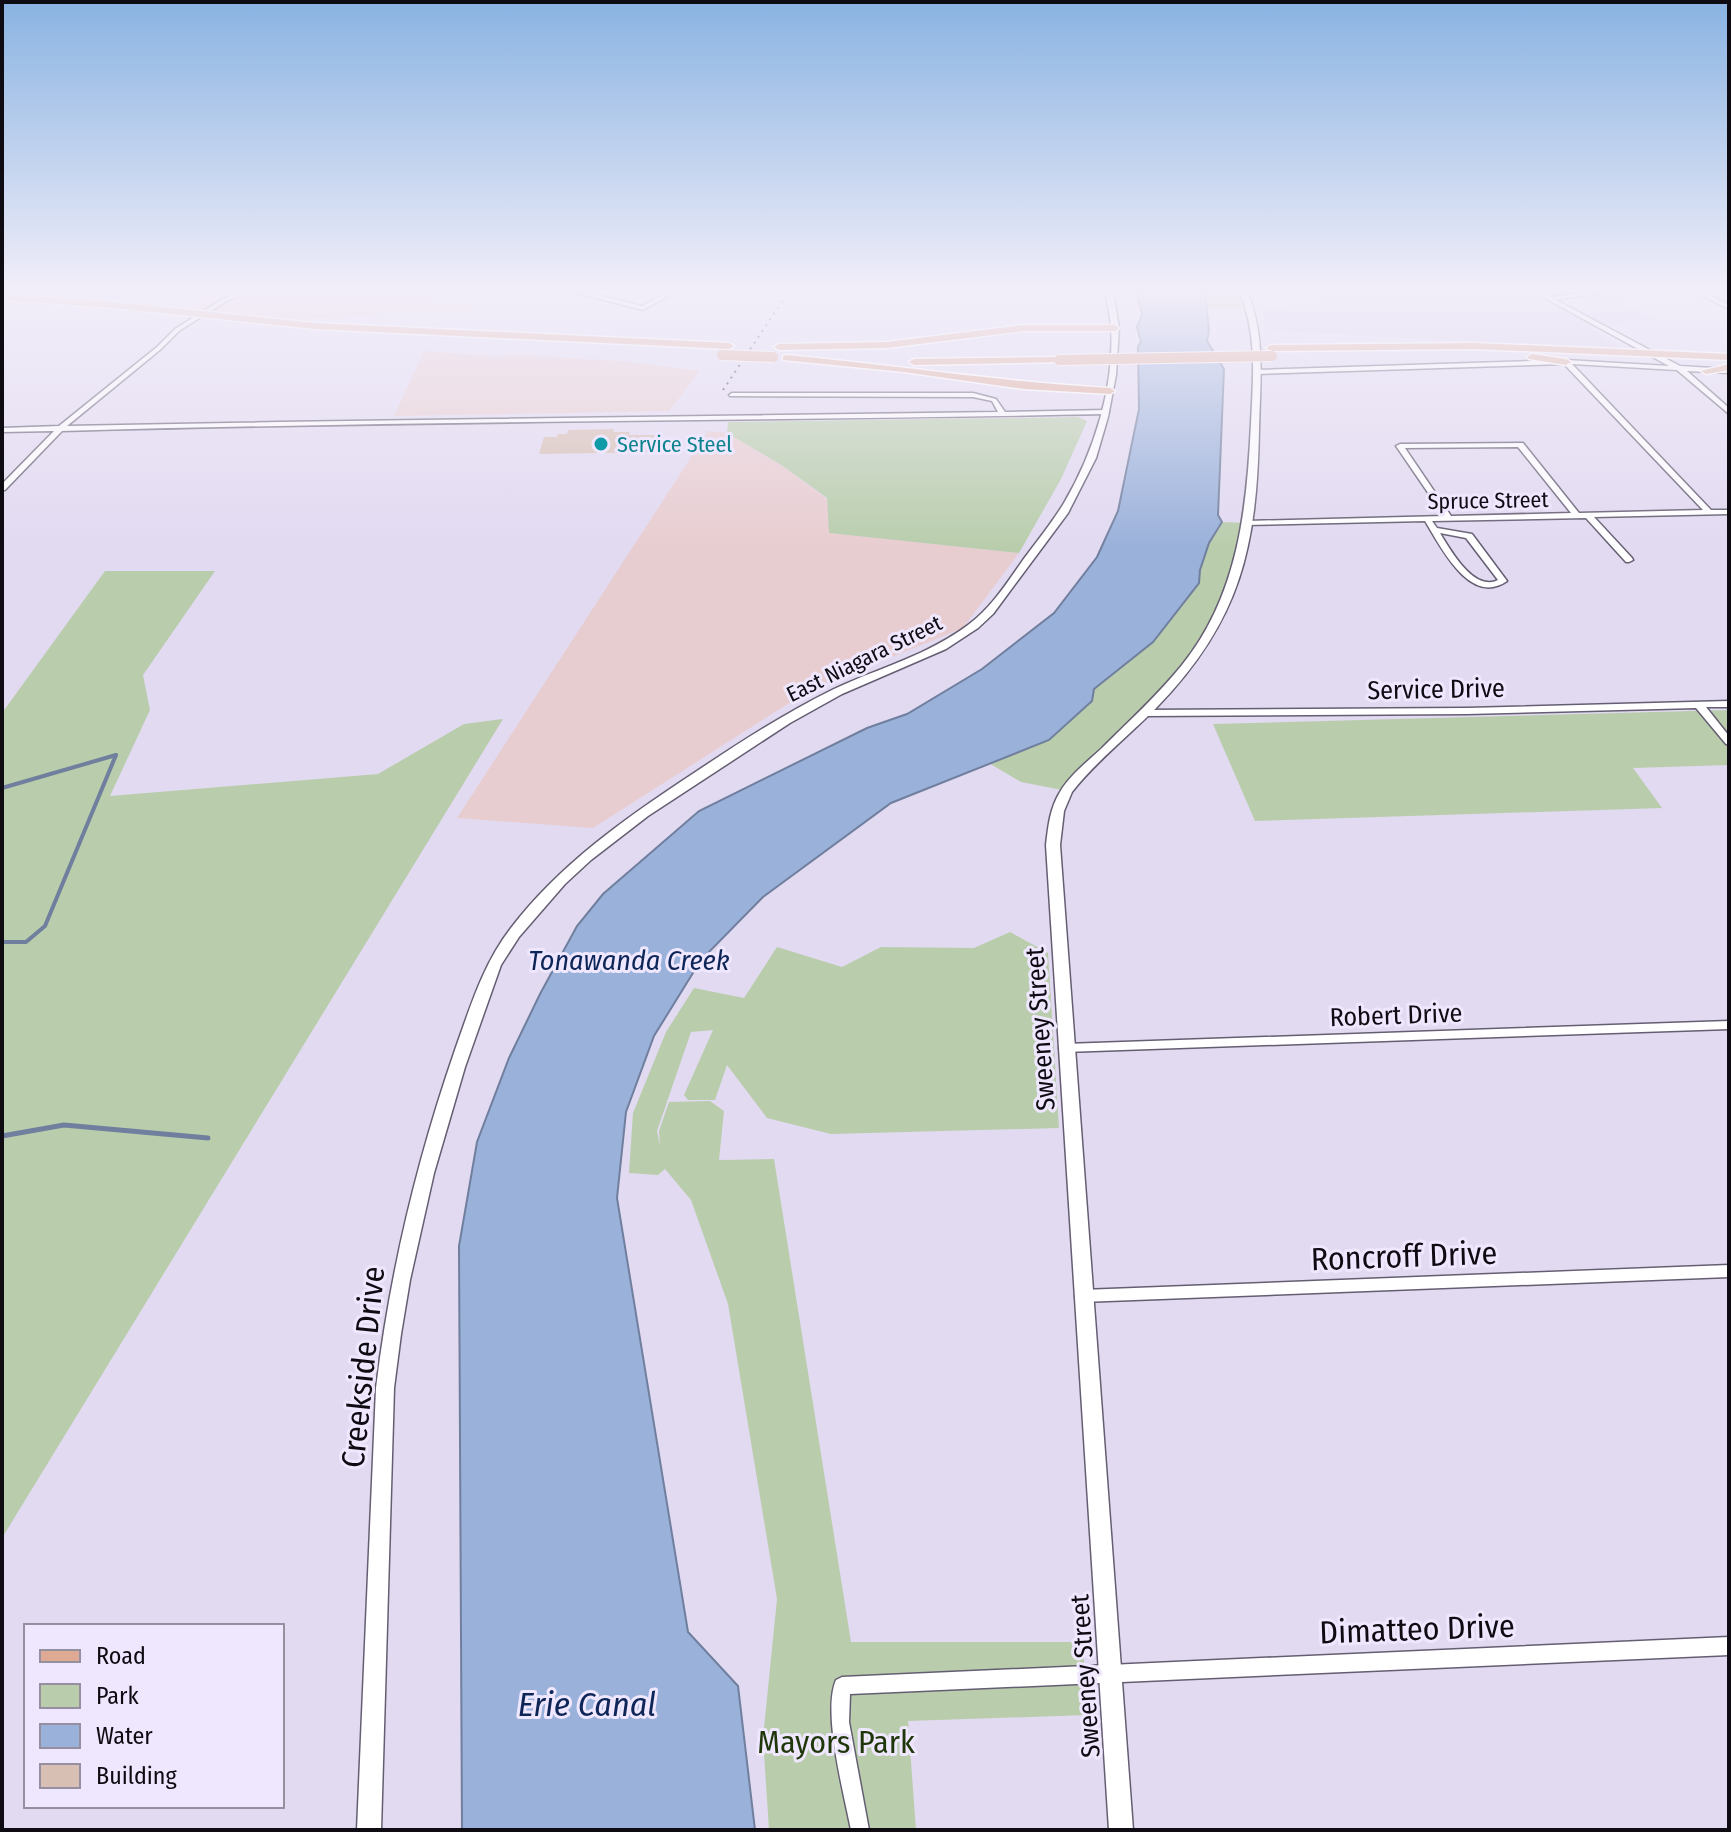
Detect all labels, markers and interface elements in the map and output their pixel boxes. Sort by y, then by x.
place label: Service Steel [617,431,732,458]
marker: Service Steel [592,435,610,453]
street label: Spruce Street [1427,486,1550,515]
street label: East Niagara Street [782,609,947,708]
street label: Service Drive [1367,673,1505,706]
water label: Tonawanda Creek [528,944,730,977]
street label: Sweeney Street [1019,946,1062,1112]
street label: Robert Drive [1329,998,1463,1033]
street label: Roncroff Drive [1310,1234,1498,1278]
street label: Creekside Drive [334,1264,392,1470]
street label: Sweeney Street [1064,1593,1107,1759]
street label: Dimatteo Drive [1319,1607,1515,1651]
legend [24,1624,284,1808]
text: Road [96,1642,146,1670]
text: Park [96,1682,139,1710]
water label: Erie Canal [518,1684,656,1725]
text: Water [96,1722,153,1750]
park label: Mayors Park [757,1723,915,1761]
text: Building [96,1762,178,1790]

